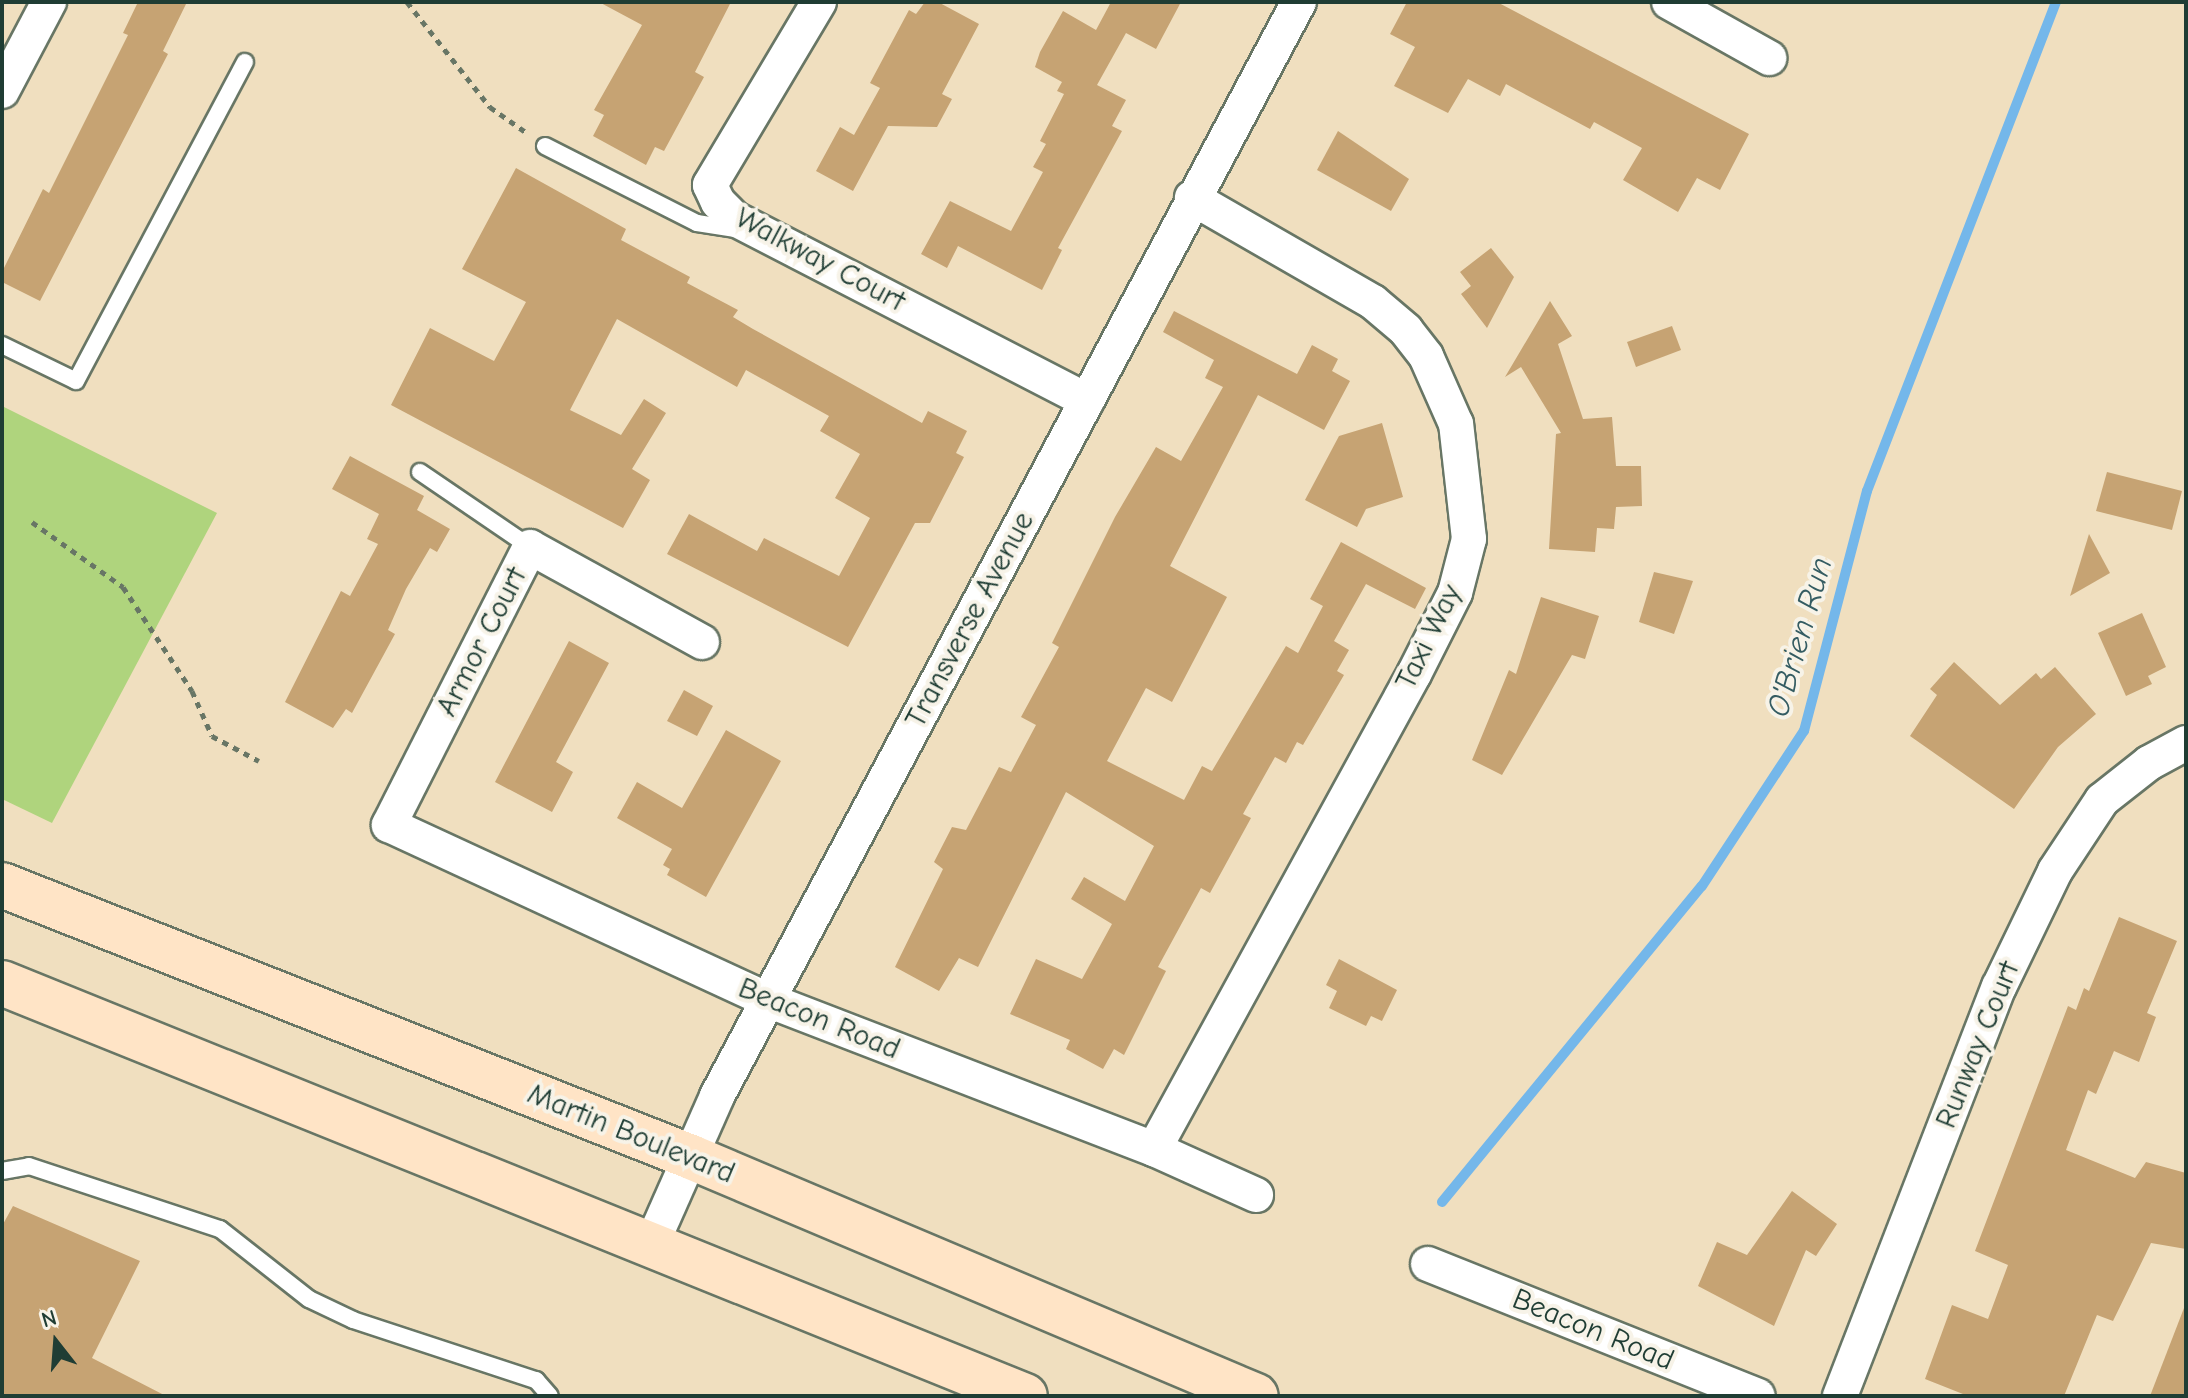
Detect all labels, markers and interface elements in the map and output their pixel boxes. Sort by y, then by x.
street label: Walkway Court [729,200,911,320]
street label: Transverse Avenue [898,506,1042,734]
water label: O'Brien Run [1759,553,1841,721]
street label: Armor Court [429,562,535,722]
street label: Taxi Way [1388,579,1470,695]
street label: Runway Court [1928,957,2028,1133]
street label: Beacon Road [733,970,905,1068]
street label: Martin Boulevard [522,1076,740,1192]
street label: Beacon Road [1507,1281,1679,1379]
north arrow [16,1302,96,1382]
text: N [38,1305,60,1334]

